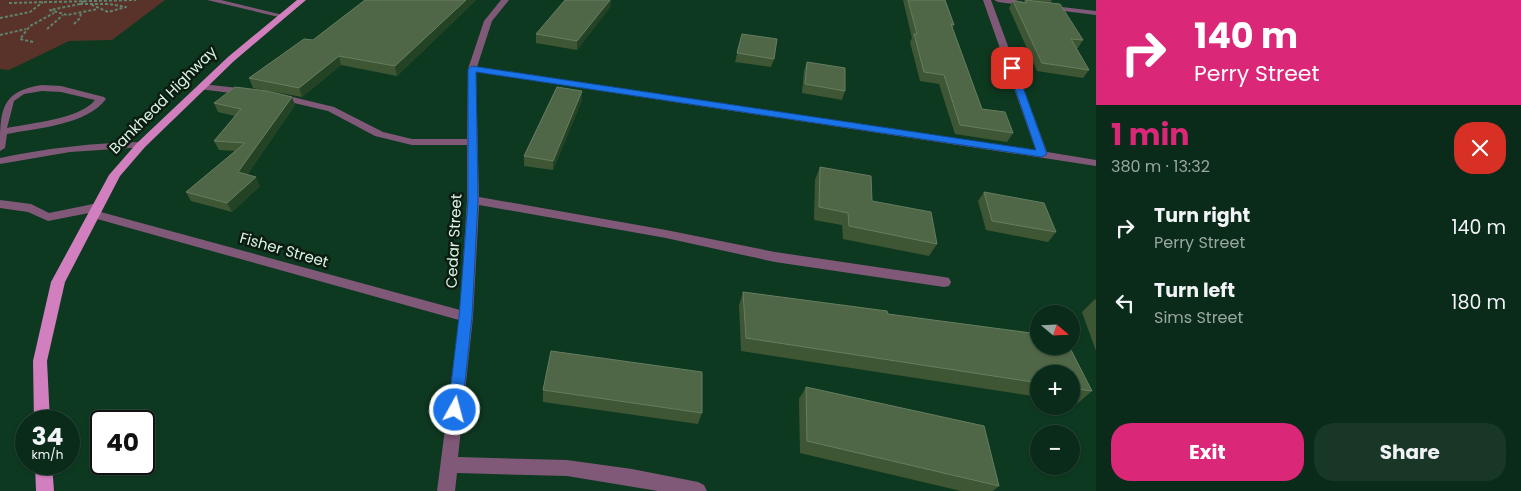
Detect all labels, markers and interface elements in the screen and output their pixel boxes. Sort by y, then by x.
text: 140 m [1194,11,1298,60]
icon: right [1111,20,1176,85]
street label: Bankhead Highway [104,41,222,158]
pin [991,47,1033,89]
icon: arrive [998,54,1026,82]
text: Perry Street [1194,58,1319,89]
text: 1 min [1111,113,1189,156]
button: close [1454,122,1506,174]
text: 380 m · 13:32 [1111,155,1210,178]
street label: Cedar Street [441,193,466,289]
text: Turn right [1154,202,1250,229]
icon: right [1111,214,1139,242]
text: 140 m [1451,214,1506,241]
street label: Fisher Street [237,227,331,272]
text: Perry Street [1154,231,1245,254]
text: Turn left [1154,277,1235,304]
icon: left [1111,289,1139,317]
text: 180 m [1451,289,1506,316]
north arrow [1030,305,1080,355]
map controls [1030,305,1080,475]
text: Sims Street [1154,306,1243,329]
button: + [1030,365,1080,415]
position arrow [428,383,480,435]
speed limit sign: 40 [90,410,155,475]
text: 34 [31,419,64,454]
button: Exit [1111,423,1304,481]
button: Share [1314,423,1506,481]
button: − [1030,425,1080,475]
text: km/h [32,446,63,463]

